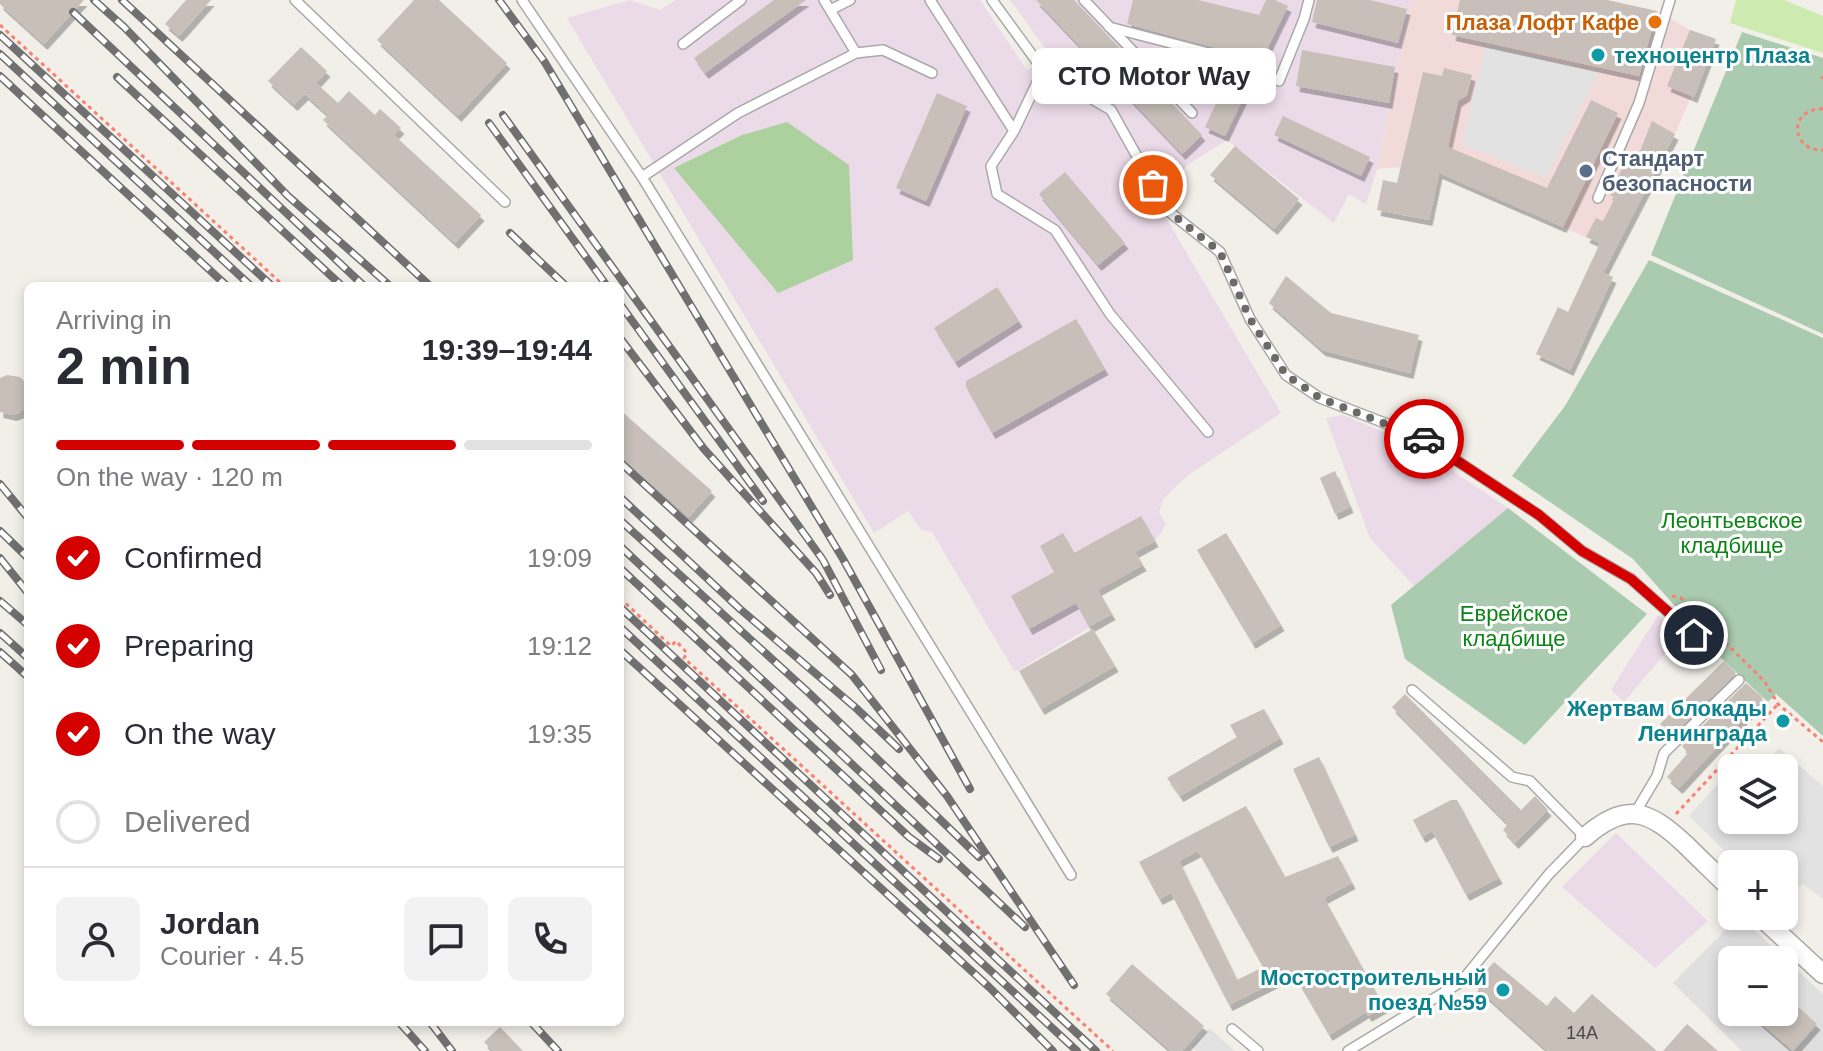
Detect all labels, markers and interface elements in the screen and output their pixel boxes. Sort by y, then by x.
place label: Плаза Лофт Кафе [1446,10,1639,35]
marker: Плаза Лофт Кафе [1646,13,1664,31]
place label: техноцентр Плаза [1614,43,1811,68]
marker: техноцентр Плаза [1589,46,1607,64]
callout: СТО Motor Way [1031,49,1275,105]
text: СТО Motor Way [1058,61,1250,91]
place label: Стандарт безопасности [1602,146,1752,196]
pin [1119,151,1187,219]
marker: Стандарт безопасности [1577,162,1595,180]
icon: bag [1131,163,1175,207]
text: Arriving in [56,305,172,335]
text: 19:39–19:44 [422,333,592,366]
text: 2 min [56,337,192,395]
courier [1384,399,1464,479]
icon: car [1402,417,1446,461]
text: On the way · 120 m [56,462,283,492]
park label: Леонтьевское кладбище [1661,508,1803,558]
icon: check [56,536,100,580]
text: Confirmed [124,541,262,574]
text: 19:09 [527,543,592,573]
park label: Еврейское кладбище [1460,601,1568,651]
pin [1660,601,1728,669]
icon: home [1672,613,1716,657]
icon: check [56,624,100,668]
text: Preparing [124,629,254,662]
text: 19:12 [527,631,592,661]
place label: Жертвам блокады Ленинграда [1566,696,1768,746]
icon: check [56,712,100,756]
marker: Жертвам блокады Ленинграда [1774,712,1792,730]
text: On the way [124,717,276,750]
text: 19:35 [527,719,592,749]
map controls [1718,754,1798,1026]
button: layers [1718,754,1798,834]
text: Delivered [124,805,251,838]
button: + [1718,850,1798,930]
button: person [56,897,140,981]
button: chat [404,897,488,981]
button: phone [508,897,592,981]
text: Jordan [160,907,260,940]
text: Courier · 4.5 [160,941,305,971]
button: − [1718,946,1798,1026]
place label: Мостостроительный поезд №59 [1260,965,1487,1015]
marker: Мостостроительный поезд №59 [1494,981,1512,999]
house number: 14А [1566,1023,1598,1043]

